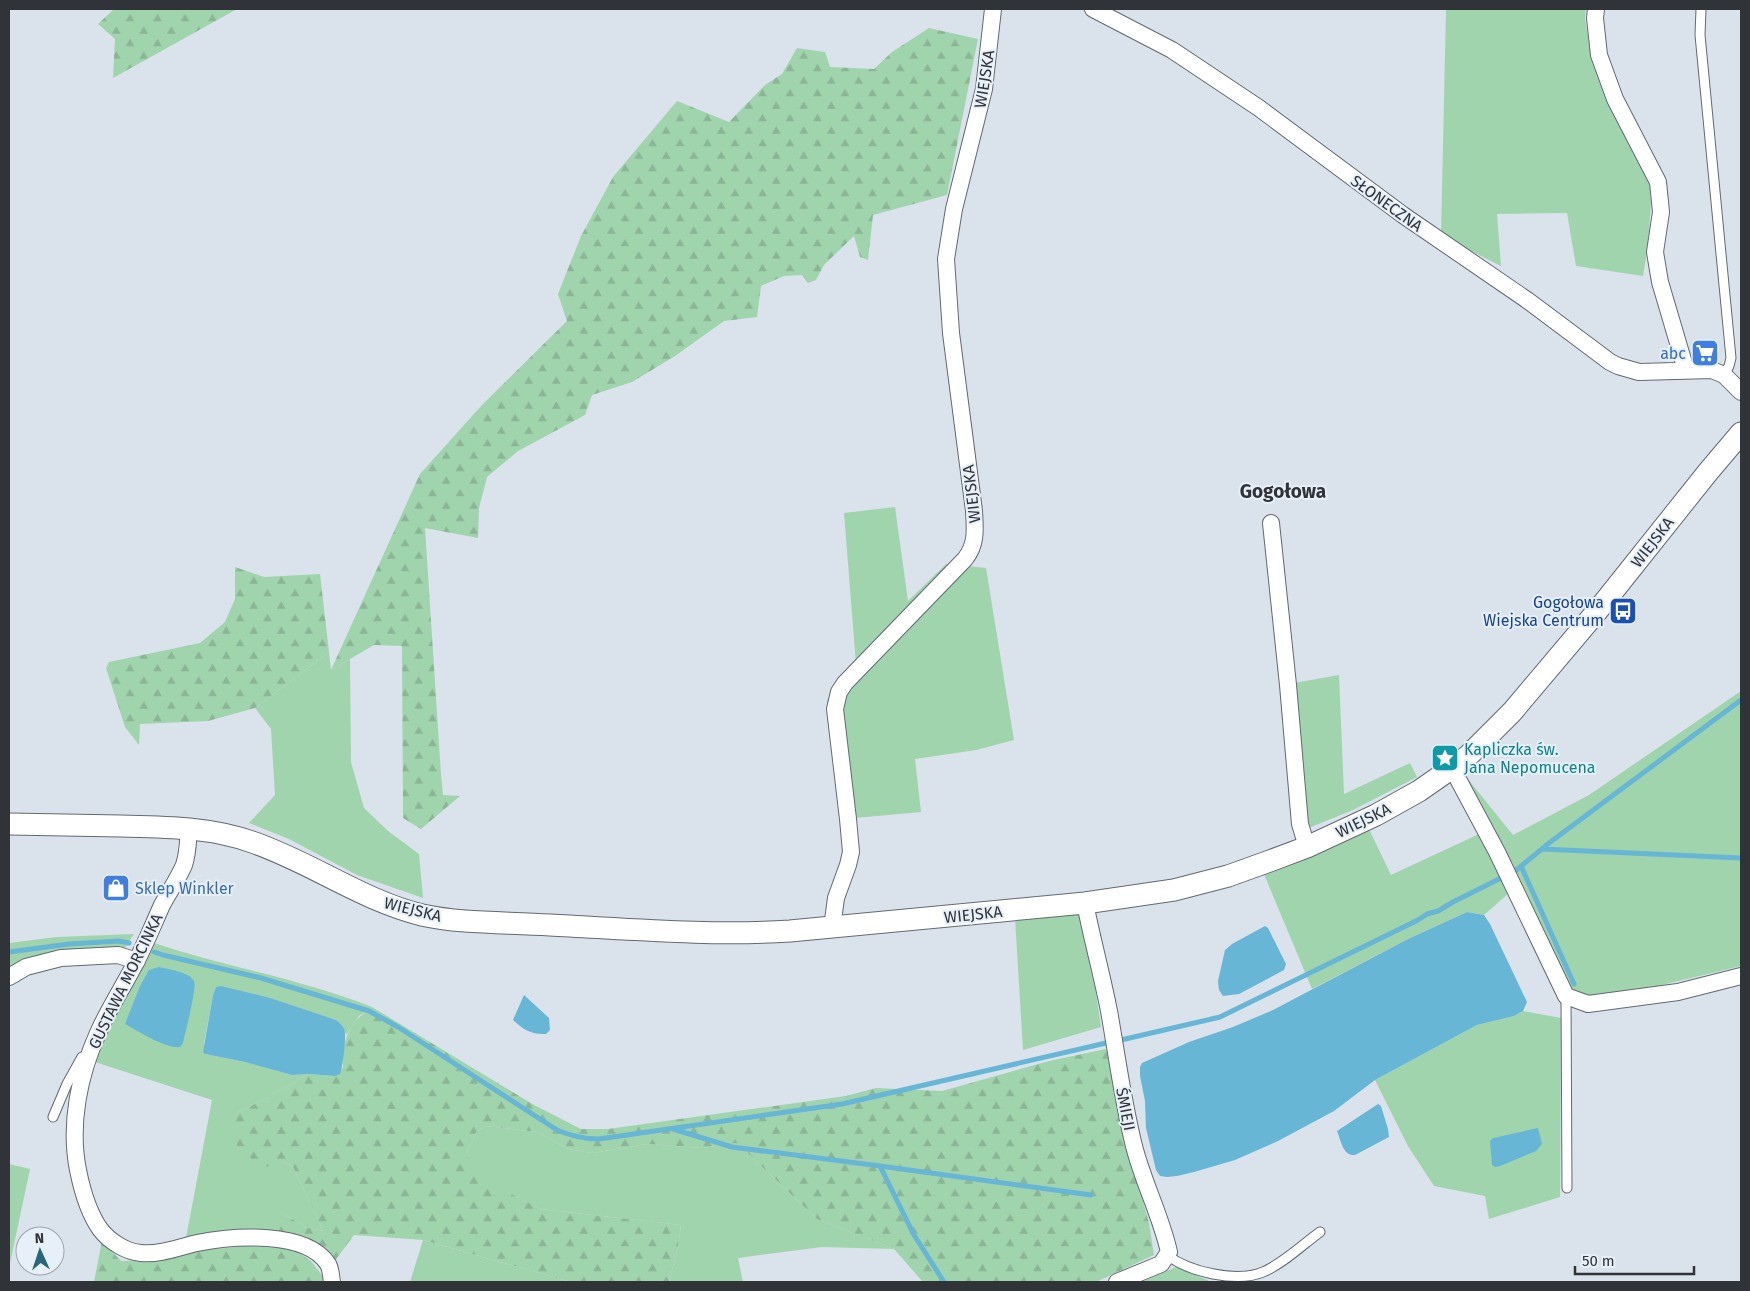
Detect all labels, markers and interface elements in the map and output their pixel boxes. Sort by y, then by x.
street label: WIEJSKA [971,48,999,110]
street label: SŁONECZNA [1347,171,1427,236]
supermarket icon: abc [1690,338,1720,368]
place label: abc [1660,344,1686,363]
street label: WIEJSKA [958,463,984,524]
district label: Gogołowa [1240,480,1326,503]
street label: WIEJSKA [1627,513,1678,571]
place label: Gogołowa Wiejska Centrum [1483,593,1604,630]
bus stop icon: Gogołowa Wiejska Centrum [1608,596,1638,626]
place label: Kapliczka św. Jana Nepomucena [1464,740,1596,777]
place icon: Kapliczka św. Jana Nepomucena [1430,743,1460,773]
street label: WIEJSKA [1333,799,1394,842]
shop icon: Sklep Winkler [101,873,131,903]
place label: Sklep Winkler [135,879,235,898]
street label: WIEJSKA [382,893,444,926]
street label: WIEJSKA [943,902,1004,927]
street label: GUSTAWA MORCINKA [84,910,167,1052]
street label: ŚMIEJI [1112,1086,1140,1132]
north arrow [15,1226,65,1276]
text: N [34,1230,44,1247]
scale bar [1575,1244,1694,1276]
text: 50 m [1582,1252,1615,1270]

